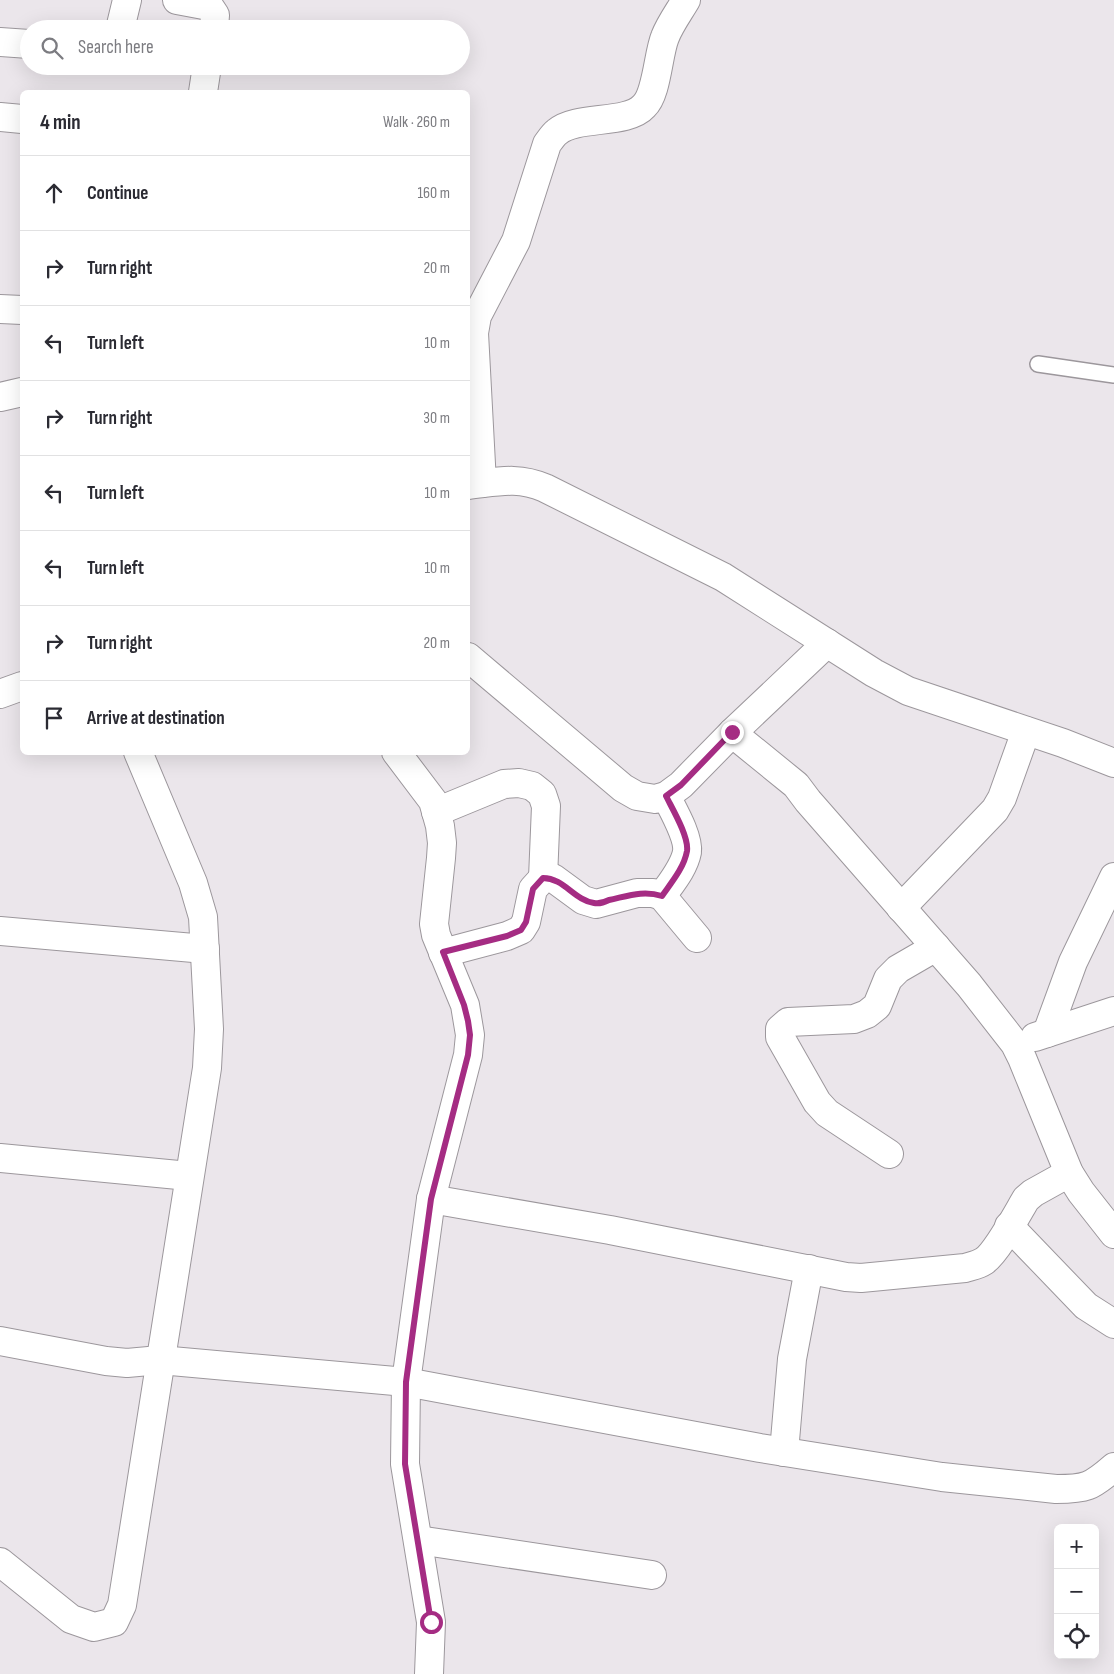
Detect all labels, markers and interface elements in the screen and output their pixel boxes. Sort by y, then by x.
search box [20,20,470,75]
icon: search [38,34,66,62]
text: Search here [78,36,154,59]
text: 4 min [40,110,81,135]
text: Walk · 260 m [383,113,450,132]
icon: ahead [40,179,68,207]
text: Continue [87,182,148,205]
text: 160 m [417,184,450,203]
icon: right [40,254,68,282]
text: Turn right [87,257,152,280]
text: 20 m [423,259,450,278]
icon: left [40,329,68,357]
text: Turn left [87,332,144,355]
text: 10 m [424,334,450,353]
icon: right [40,404,68,432]
text: Turn right [87,407,152,430]
text: 30 m [423,409,450,428]
icon: left [40,479,68,507]
text: Turn left [87,482,144,505]
text: 10 m [424,484,450,503]
icon: left [40,554,68,582]
text: Turn left [87,557,144,580]
text: 10 m [424,559,450,578]
icon: right [40,629,68,657]
text: Turn right [87,632,152,655]
text: 20 m [423,634,450,653]
icon: arrive [40,704,68,732]
text: Arrive at destination [87,707,225,730]
route end [721,721,744,744]
map controls [1054,1524,1099,1659]
button: + [1054,1524,1099,1569]
button: − [1054,1569,1099,1614]
route start [420,1611,443,1634]
button: locate [1054,1614,1099,1659]

